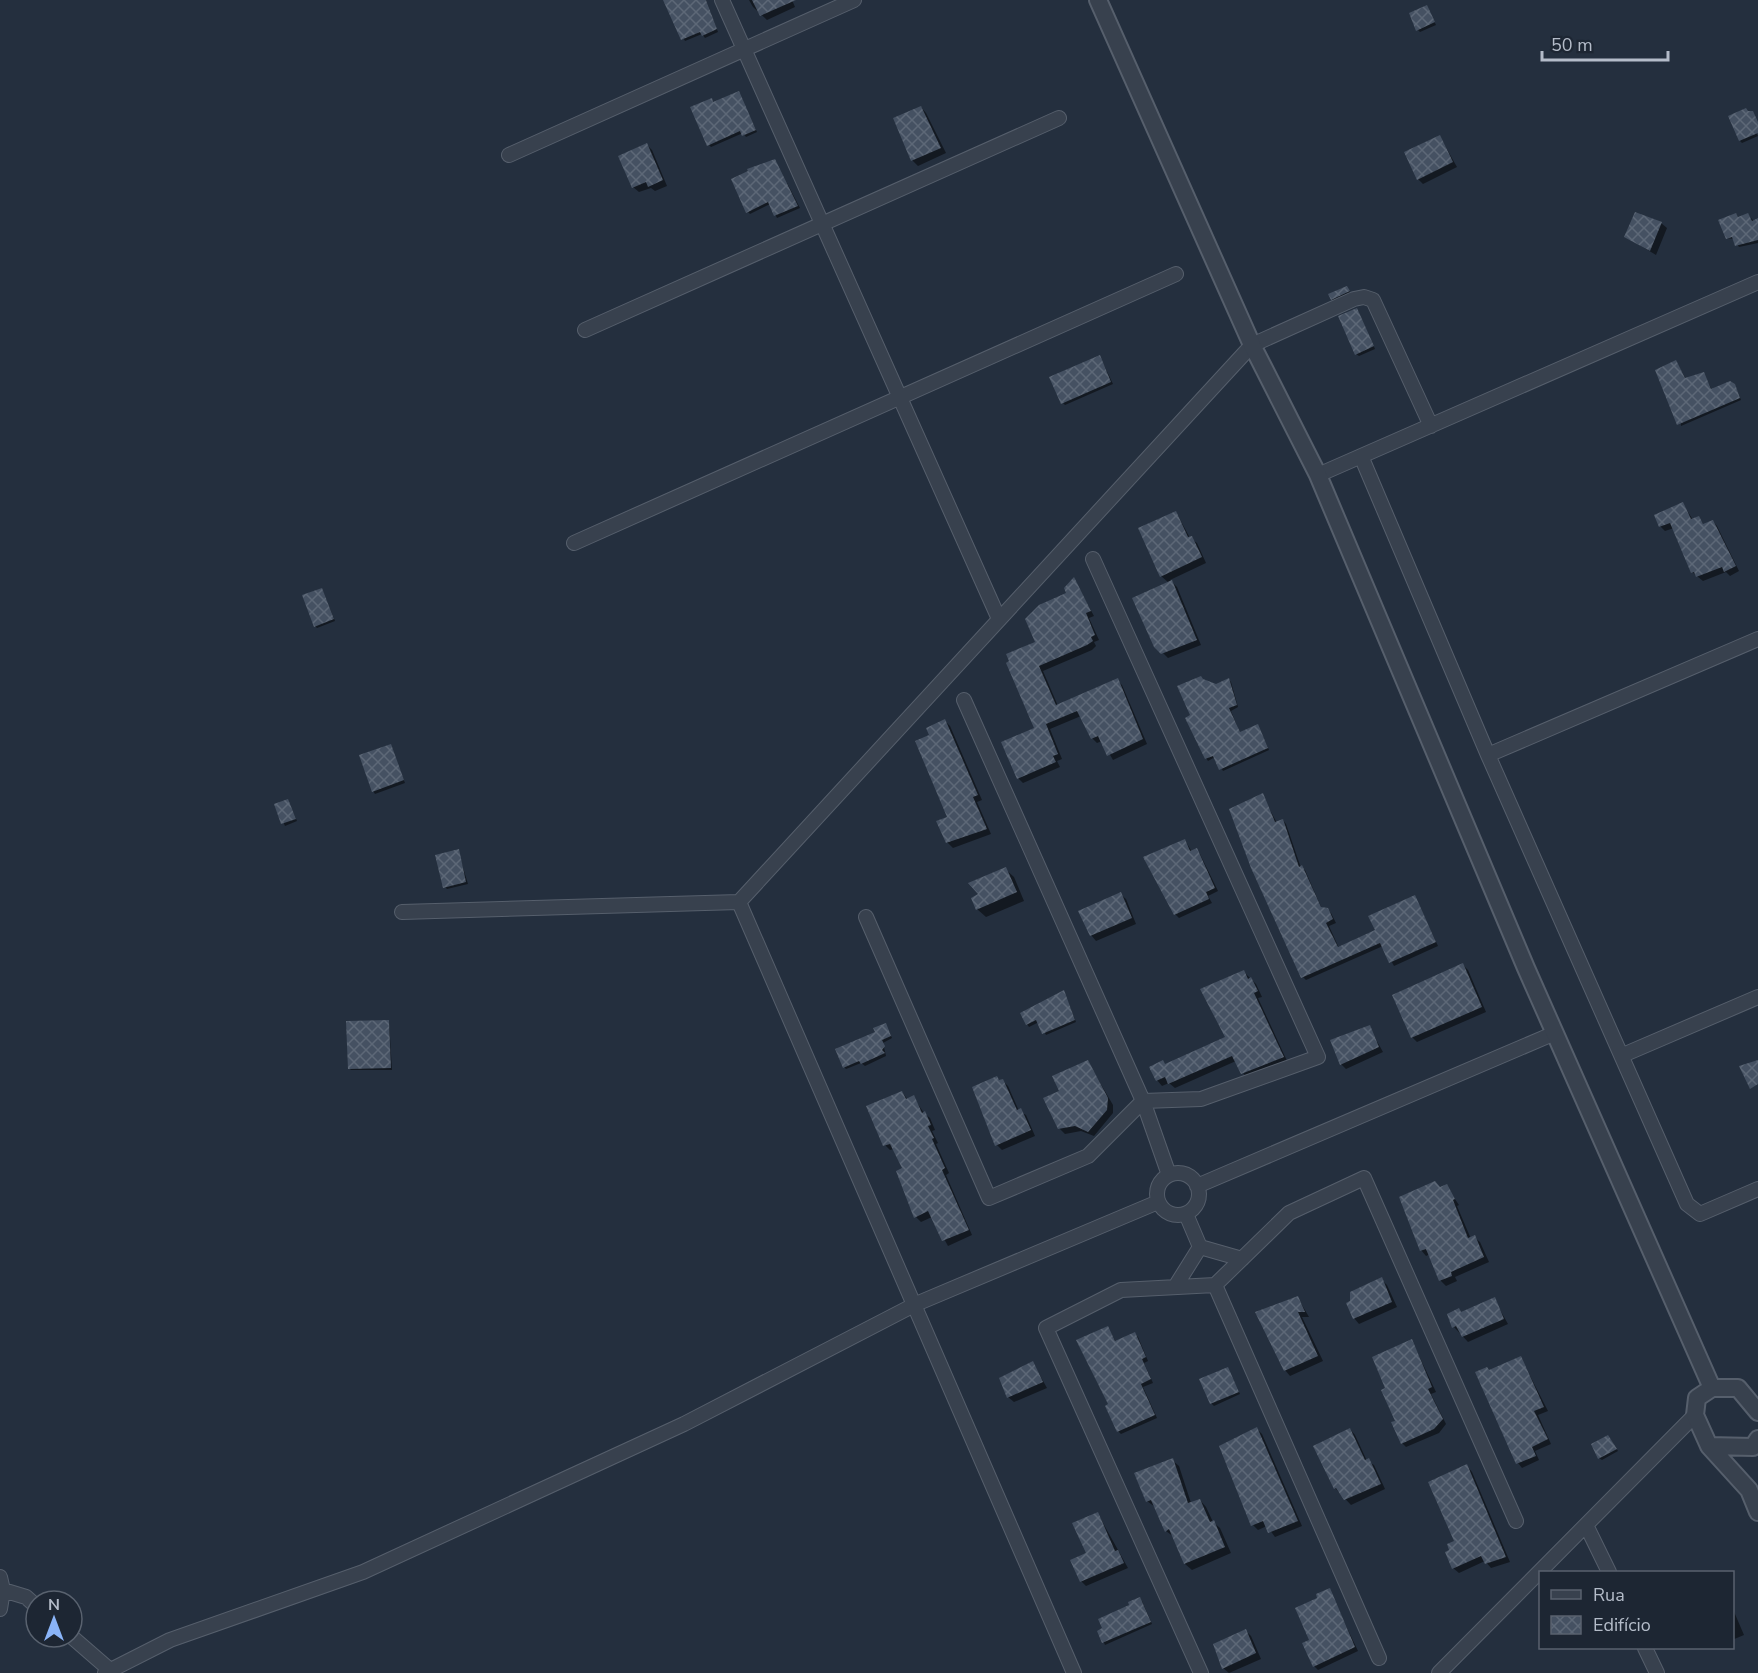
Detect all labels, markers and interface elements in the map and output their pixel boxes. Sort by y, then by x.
scale bar [1542,24,1668,62]
text: 50 m [1551,33,1593,57]
legend [1539,1571,1734,1649]
text: Rua [1593,1583,1625,1607]
north arrow [24,1589,84,1649]
text: N [48,1594,60,1616]
text: Edifício [1593,1613,1651,1637]

